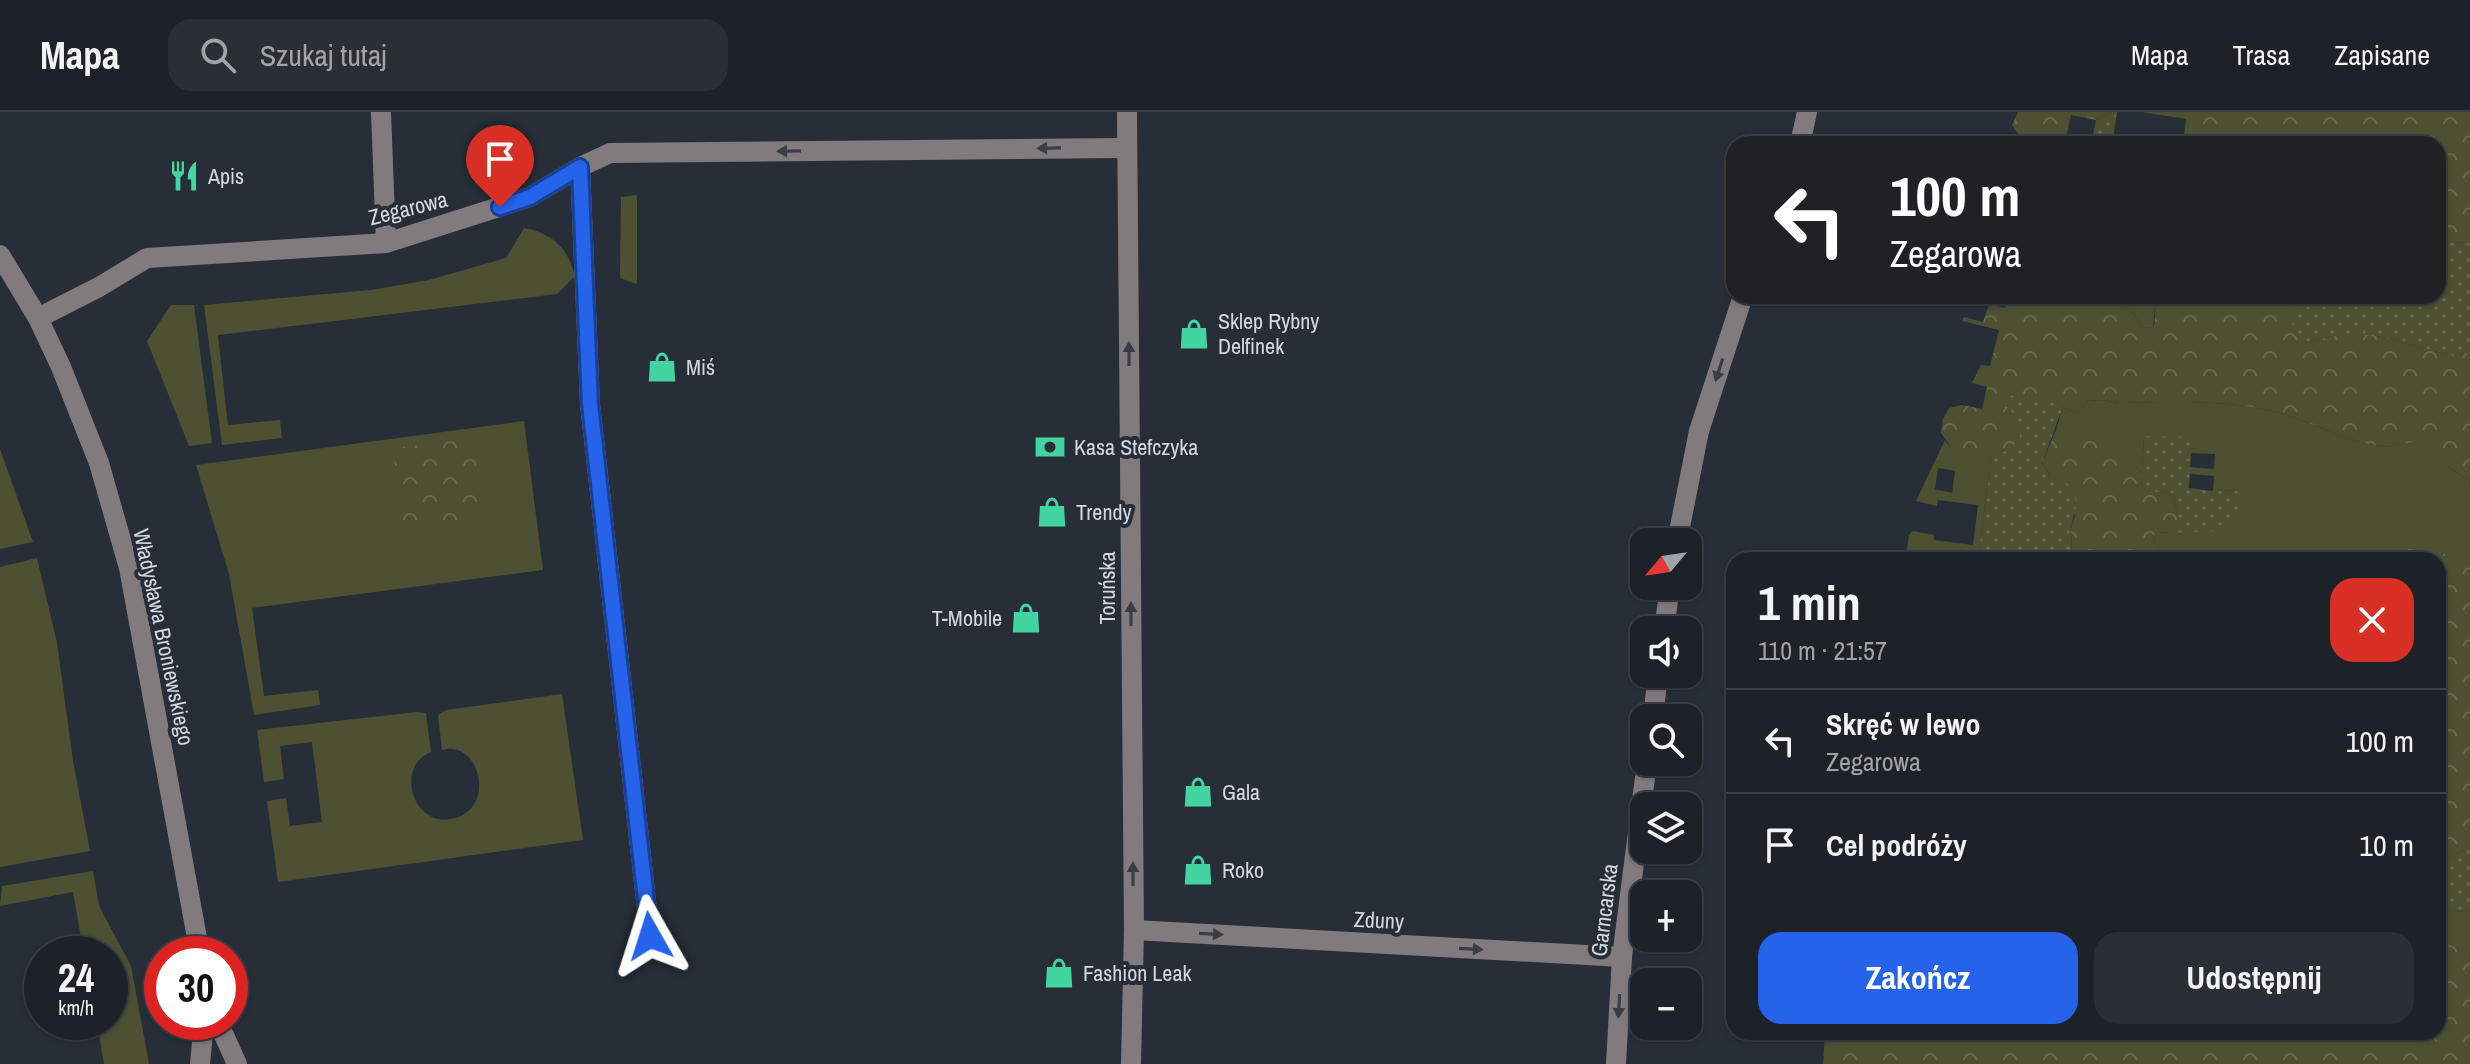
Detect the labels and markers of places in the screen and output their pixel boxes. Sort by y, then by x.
pin [466,125,534,207]
restaurant icon: Apis [167,159,201,193]
place label: Apis [207,161,244,191]
place label: Sklep Rybny Delfinek [1218,306,1319,361]
shop icon: Sklep Rybny Delfinek [1177,317,1211,351]
shop icon: Miś [645,350,679,384]
place label: Miś [686,352,715,382]
bank icon: Kasa Stefczyka [1033,430,1067,464]
place label: Kasa Stefczyka [1074,432,1198,462]
shop icon: Trendy [1035,495,1069,529]
place label: Trendy [1076,497,1131,527]
shop icon: T-Mobile [1009,601,1043,635]
place label: T-Mobile [932,603,1002,633]
shop icon: Gala [1181,775,1215,809]
place label: Gala [1222,777,1260,807]
shop icon: Roko [1181,853,1215,887]
place label: Roko [1222,855,1264,885]
shop icon: Fashion Leak [1042,956,1076,990]
place label: Fashion Leak [1083,958,1192,988]

